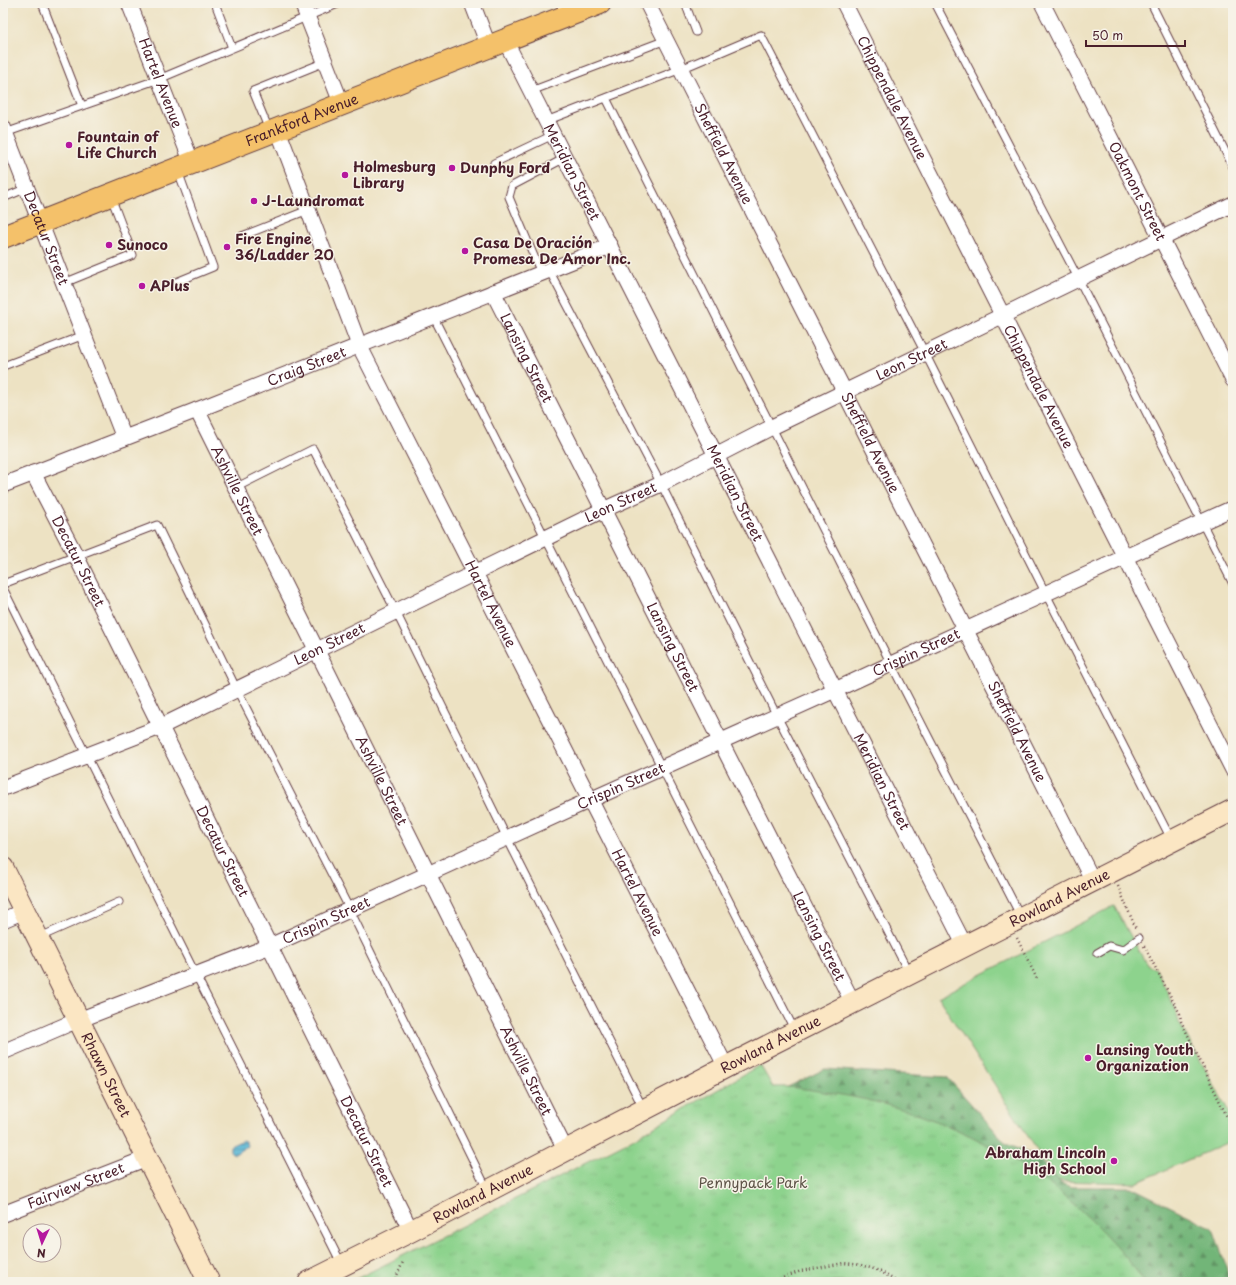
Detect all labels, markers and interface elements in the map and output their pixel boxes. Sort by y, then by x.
scale bar [1086,22,1185,48]
text: 50 m [1092,26,1123,44]
street label: Chippendale Avenue [852,32,933,163]
street label: Hartel Avenue [134,35,188,131]
street label: Frankford Avenue [242,88,362,151]
street label: Sheffield Avenue [690,99,759,208]
street label: Meridian Street [539,120,606,224]
place label: Fountain of Life Church [77,126,160,163]
street label: Oakmont Street [1104,138,1172,245]
marker: Fountain of Life Church [64,140,74,150]
place label: Holmesburg Library [353,156,436,193]
place label: Dunphy Ford [460,157,551,178]
marker: Dunphy Ford [447,163,457,173]
marker: Holmesburg Library [340,170,350,180]
street label: Decatur Street [19,187,75,288]
place label: J-Laundromat [262,190,365,211]
marker: J-Laundromat [249,196,259,206]
place label: Fire Engine 36/Ladder 20 [235,228,334,265]
place label: Casa De Oración Promesa De Amor Inc. [473,232,631,269]
place label: Sunoco [117,234,168,255]
marker: Sunoco [104,240,114,250]
marker: Fire Engine 36/Ladder 20 [222,242,232,252]
marker: Casa De Oración Promesa De Amor Inc. [460,246,470,256]
place label: APlus [150,275,190,296]
marker: APlus [137,281,147,291]
street label: Lansing Street [495,309,558,406]
street label: Chippendale Avenue [999,321,1079,452]
street label: Leon Street [872,333,951,385]
street label: Craig Street [264,341,349,391]
street label: Sheffield Avenue [836,388,905,497]
street label: Meridian Street [702,441,769,545]
street label: Ashville Street [206,442,269,539]
street label: Leon Street [581,476,660,527]
street label: Decatur Street [47,511,111,610]
street label: Hartel Avenue [460,556,522,651]
street label: Lansing Street [642,598,705,696]
street label: Leon Street [290,617,369,670]
street label: Crispin Street [869,623,963,681]
street label: Sheffield Avenue [983,677,1052,786]
street label: Meridian Street [849,730,916,834]
street label: Ashville Street [351,732,413,829]
street label: Crispin Street [573,757,668,815]
street label: Decatur Street [191,802,255,901]
street label: Hartel Avenue [607,845,669,940]
street label: Rowland Avenue [1005,863,1113,932]
street label: Lansing Street [788,887,851,985]
street label: Crispin Street [279,891,373,949]
street label: Rowland Avenue [716,1010,824,1078]
street label: Ashville Street [495,1022,558,1119]
street label: Rhawn Street [76,1028,137,1121]
place label: Lansing Youth Organization [1096,1039,1194,1076]
marker: Lansing Youth Organization [1083,1053,1093,1063]
street label: Decatur Street [335,1092,399,1191]
place label: Abraham Lincoln High School [985,1142,1106,1179]
marker: Abraham Lincoln High School [1109,1156,1119,1166]
street label: Fairview Street [24,1157,127,1214]
street label: Rowland Avenue [429,1158,537,1228]
park label: Pennypack Park [698,1172,808,1193]
north arrow [22,1223,62,1263]
text: N [36,1245,46,1262]

